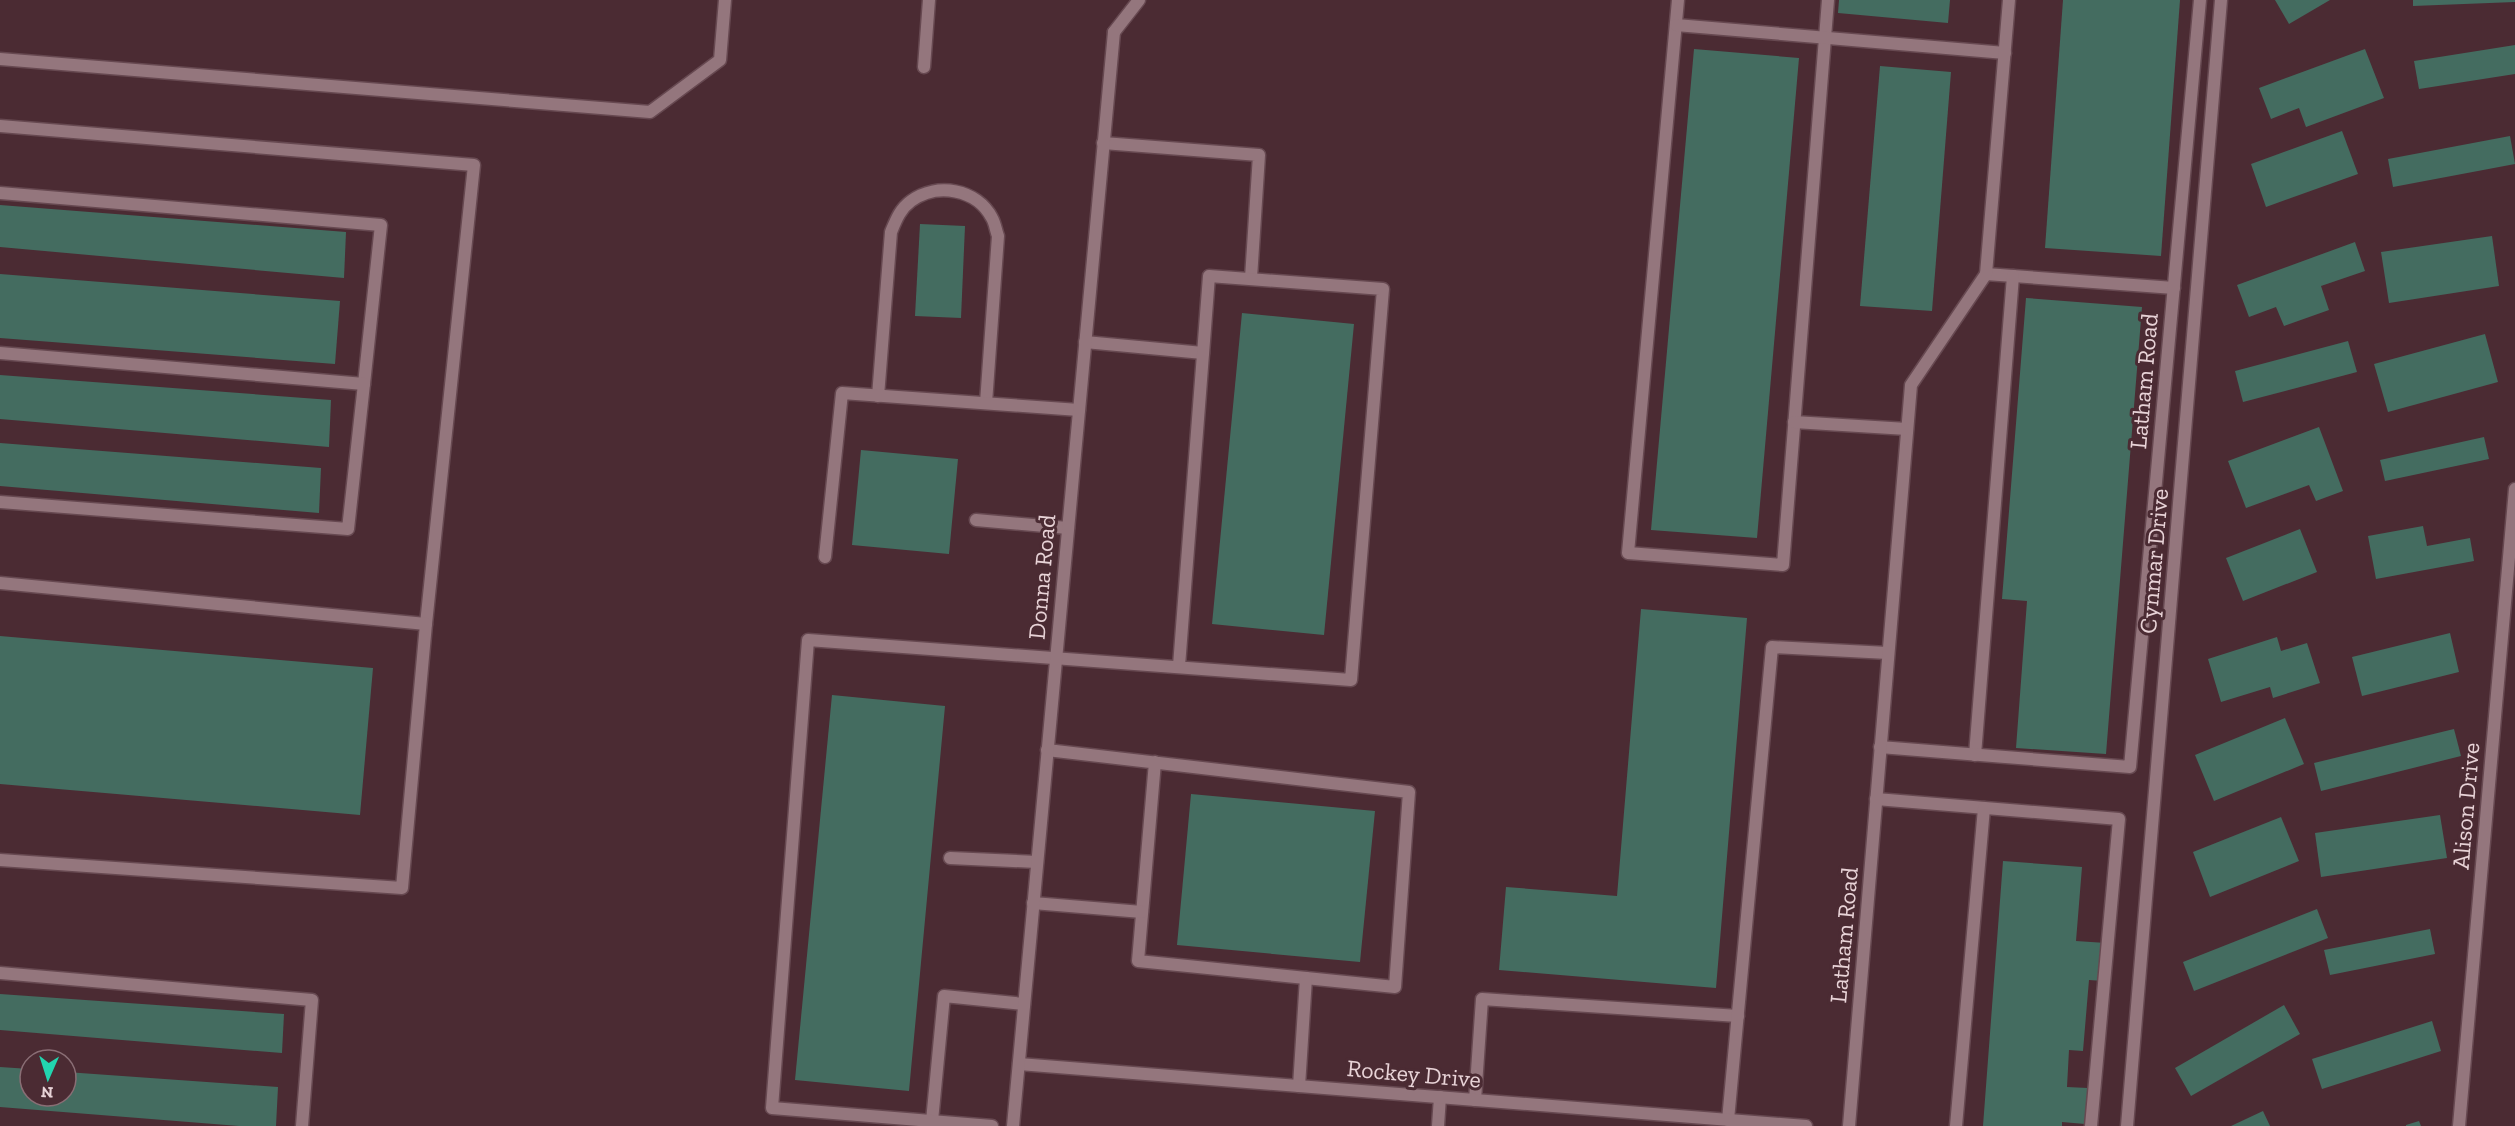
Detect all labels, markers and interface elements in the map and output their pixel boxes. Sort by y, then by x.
street label: Latham Road [2123,312,2164,450]
street label: Cynmar Drive [2133,487,2174,635]
street label: Donna Road [1022,513,1061,641]
street label: Alison Drive [2446,741,2485,871]
street label: Latham Road [1823,866,1864,1004]
north arrow [18,1048,78,1108]
street label: Rockey Drive [1346,1053,1482,1094]
text: N [41,1083,54,1102]

